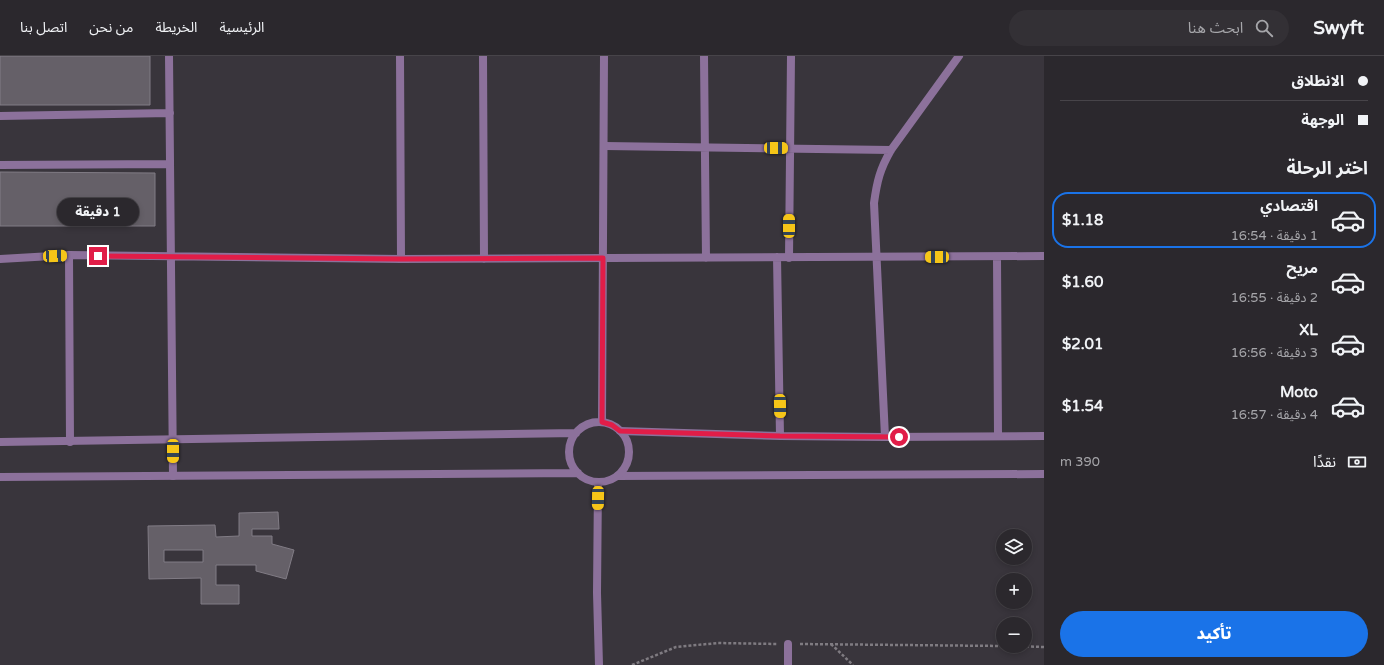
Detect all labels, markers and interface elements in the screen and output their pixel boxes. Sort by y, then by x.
search box [1009,10,1289,46]
icon: search [1253,17,1275,39]
text: Swyft [1313,17,1364,39]
text: اتصل بنا [20,19,67,36]
text: من نحن [89,19,133,36]
text: الخريطة [155,19,197,36]
text: الرئيسية [219,19,264,36]
text: ابحث هنا [1188,19,1243,37]
text: الانطلاق [1292,72,1344,90]
text: الوجهة [1301,111,1344,129]
car [764,142,788,154]
text: اختر الرحلة [1286,157,1368,179]
text: اقتصادي [1260,197,1318,215]
callout: 1 دقيقة [57,198,139,226]
icon: car [1330,202,1366,238]
text: 1 دقيقة [75,204,121,220]
text: $1.18 [1062,211,1103,229]
car [783,214,795,238]
text: 1 دقيقة · 16:54 [1231,228,1318,244]
route end [89,247,107,265]
car [43,249,67,263]
car [925,251,949,263]
text: مريح [1286,259,1318,277]
icon: car [1330,264,1366,300]
text: $1.60 [1062,273,1103,291]
text: 2 دقيقة · 16:55 [1231,290,1318,306]
text: XL [1299,321,1318,339]
icon: car [1330,326,1366,362]
text: $2.01 [1062,335,1103,353]
text: 3 دقيقة · 16:56 [1231,345,1318,361]
text: Moto [1280,383,1318,401]
icon: car [1330,388,1366,424]
car [774,394,786,418]
text: $1.54 [1062,397,1103,415]
text: 4 دقيقة · 16:57 [1231,407,1318,423]
route start [890,428,908,446]
car [167,439,179,463]
icon: cash [1346,451,1368,473]
text: نقدًا [1313,453,1336,471]
text: 390 m [1060,454,1100,470]
car [592,486,604,510]
map controls [996,529,1032,653]
button: layers [996,529,1032,565]
button: + [996,573,1032,609]
button: تأكيد [1060,611,1368,657]
button: − [996,617,1032,653]

